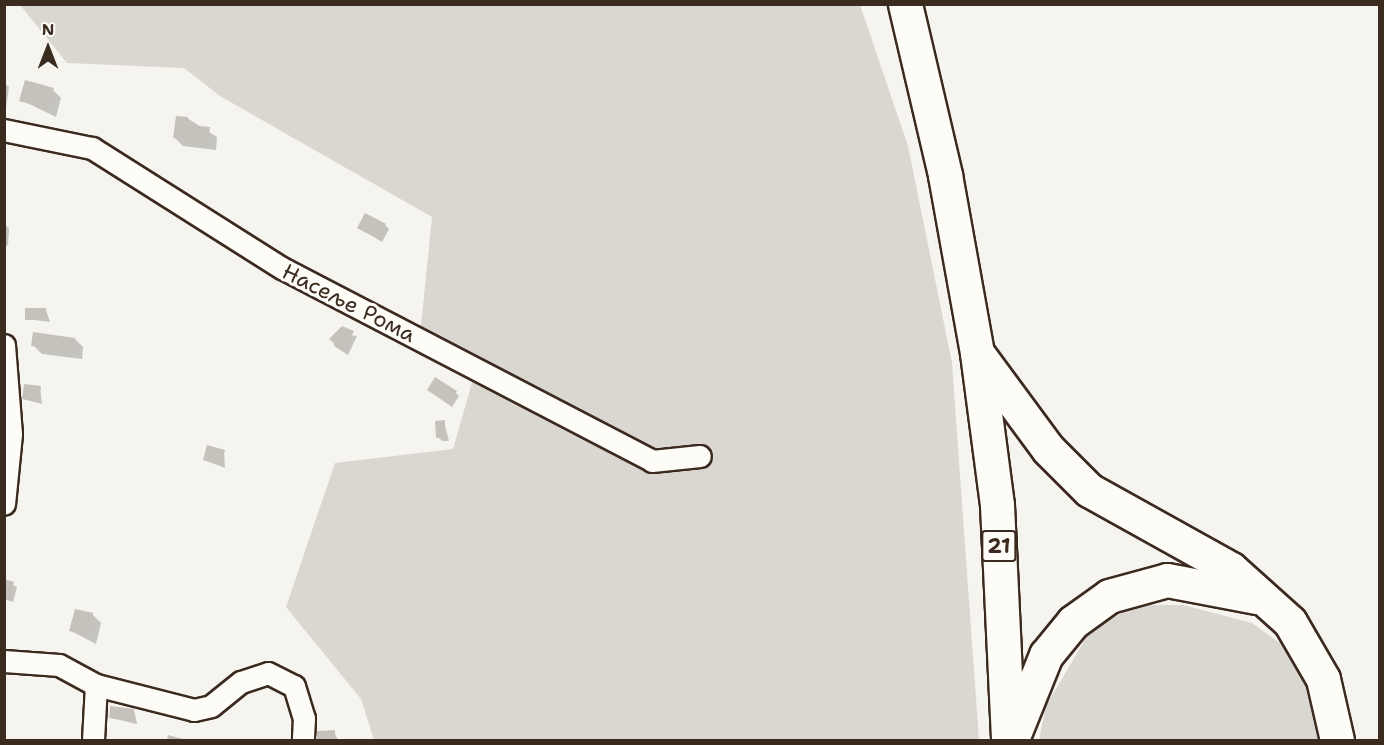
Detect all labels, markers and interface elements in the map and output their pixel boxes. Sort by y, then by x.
north arrow [18,18,78,78]
text: N [42,19,54,40]
street label: Насеље Рома [278,258,420,348]
road number: 21 [981,528,1017,564]

